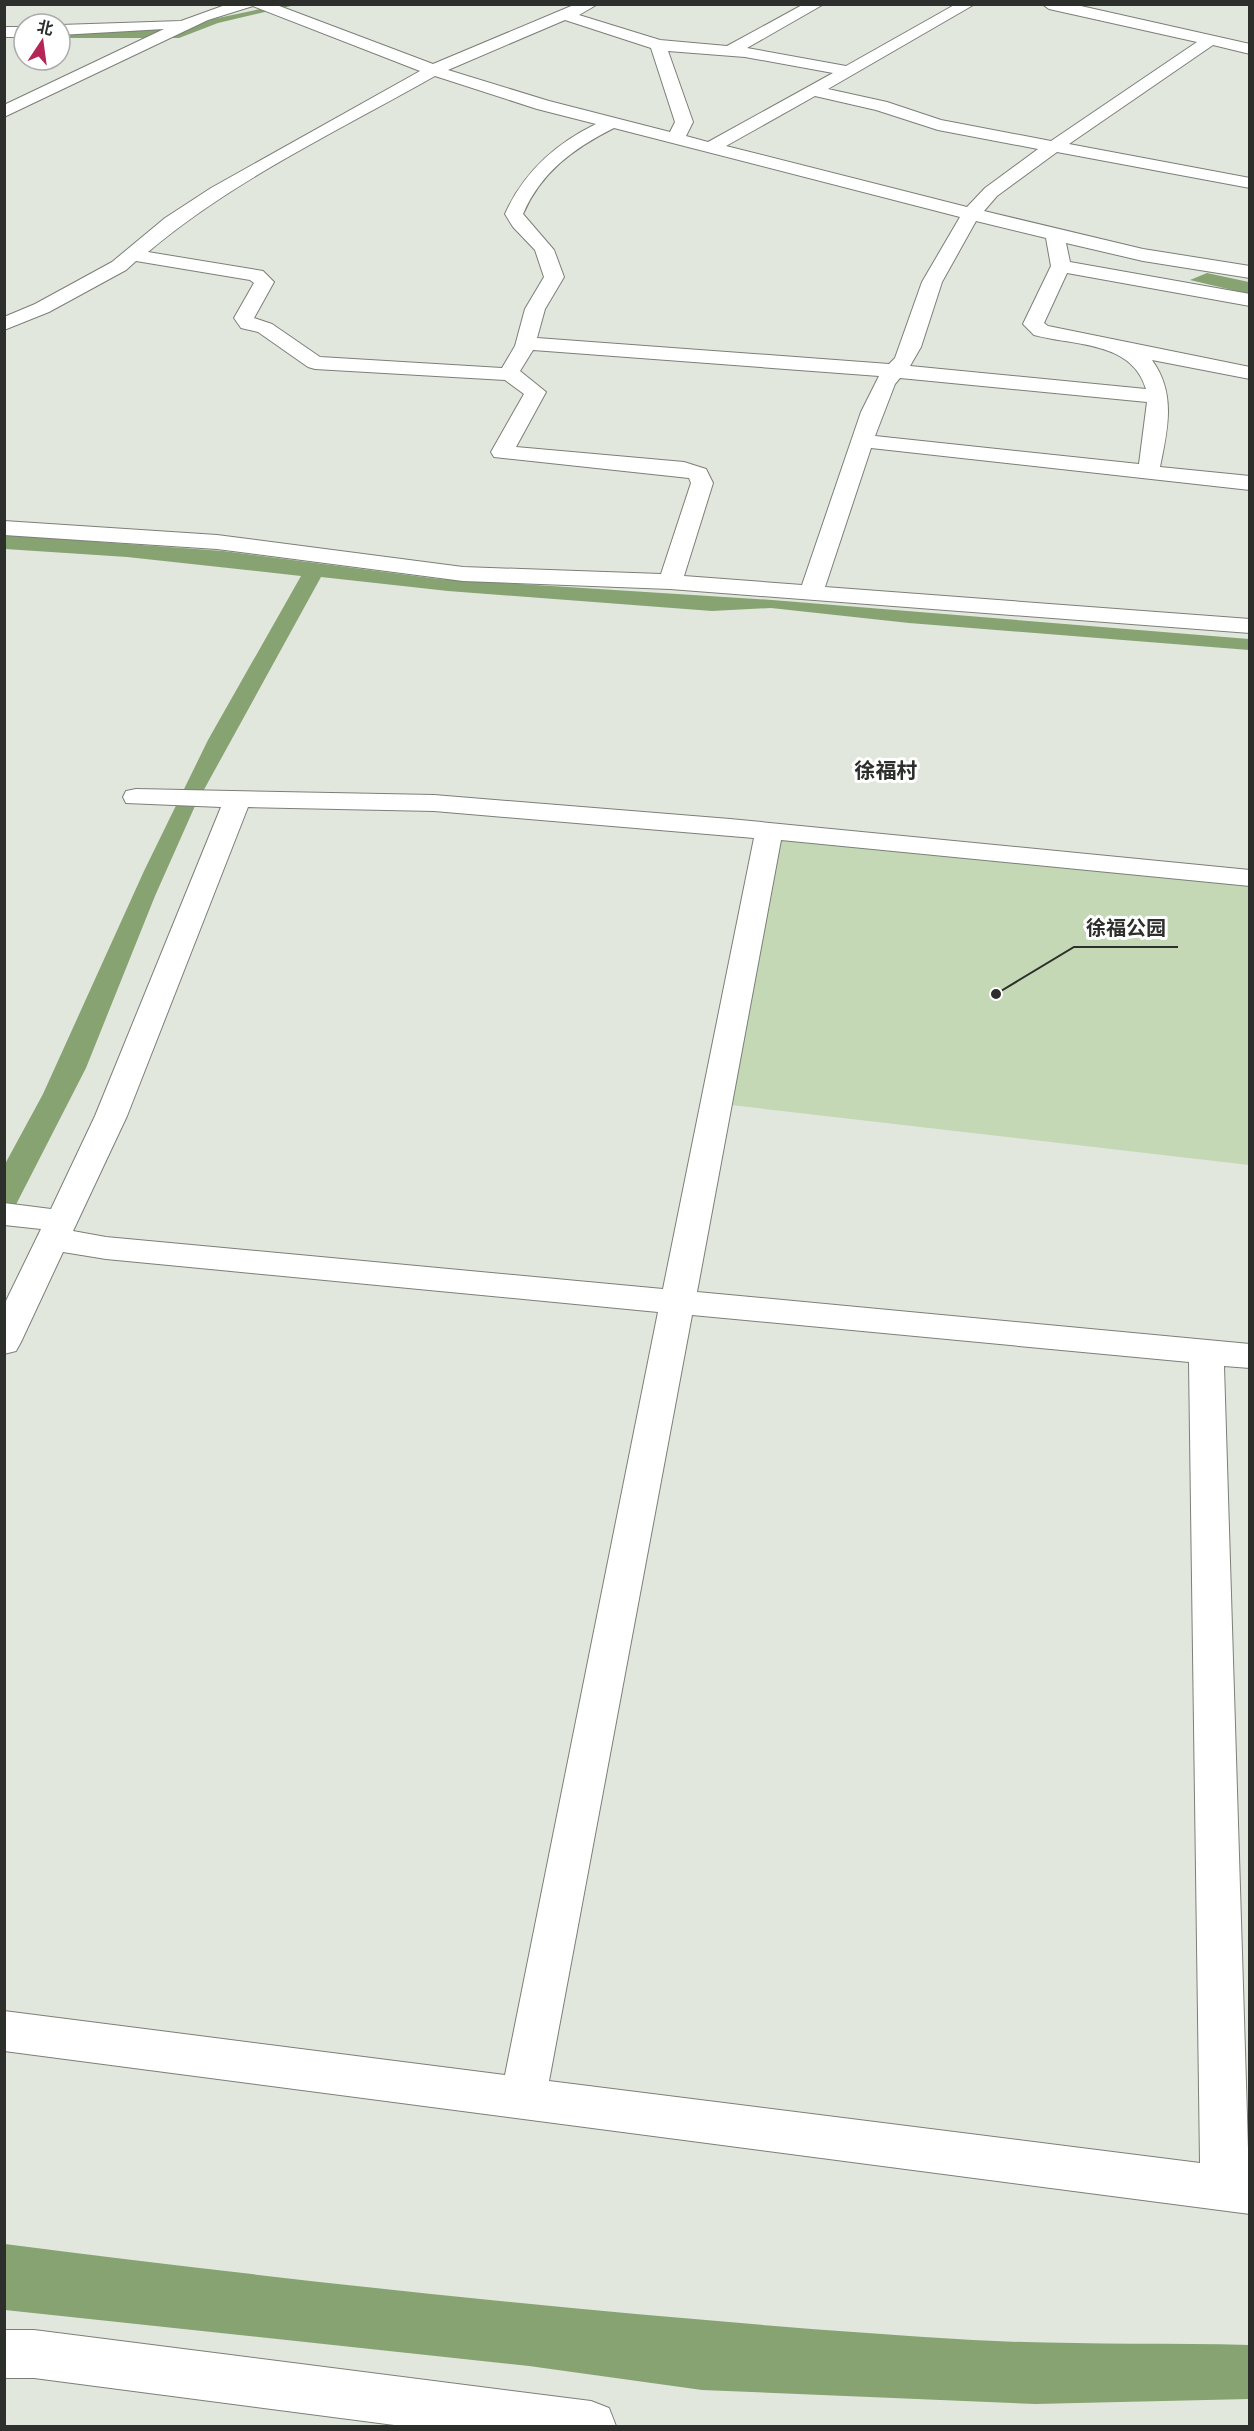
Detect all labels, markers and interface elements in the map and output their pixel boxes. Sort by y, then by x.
north arrow [12,12,72,72]
text: 北 [36,16,55,38]
district label: 徐福村 [855,757,918,782]
callout: 徐福公园 [1074,909,1178,947]
text: 徐福公园 [1086,915,1166,939]

